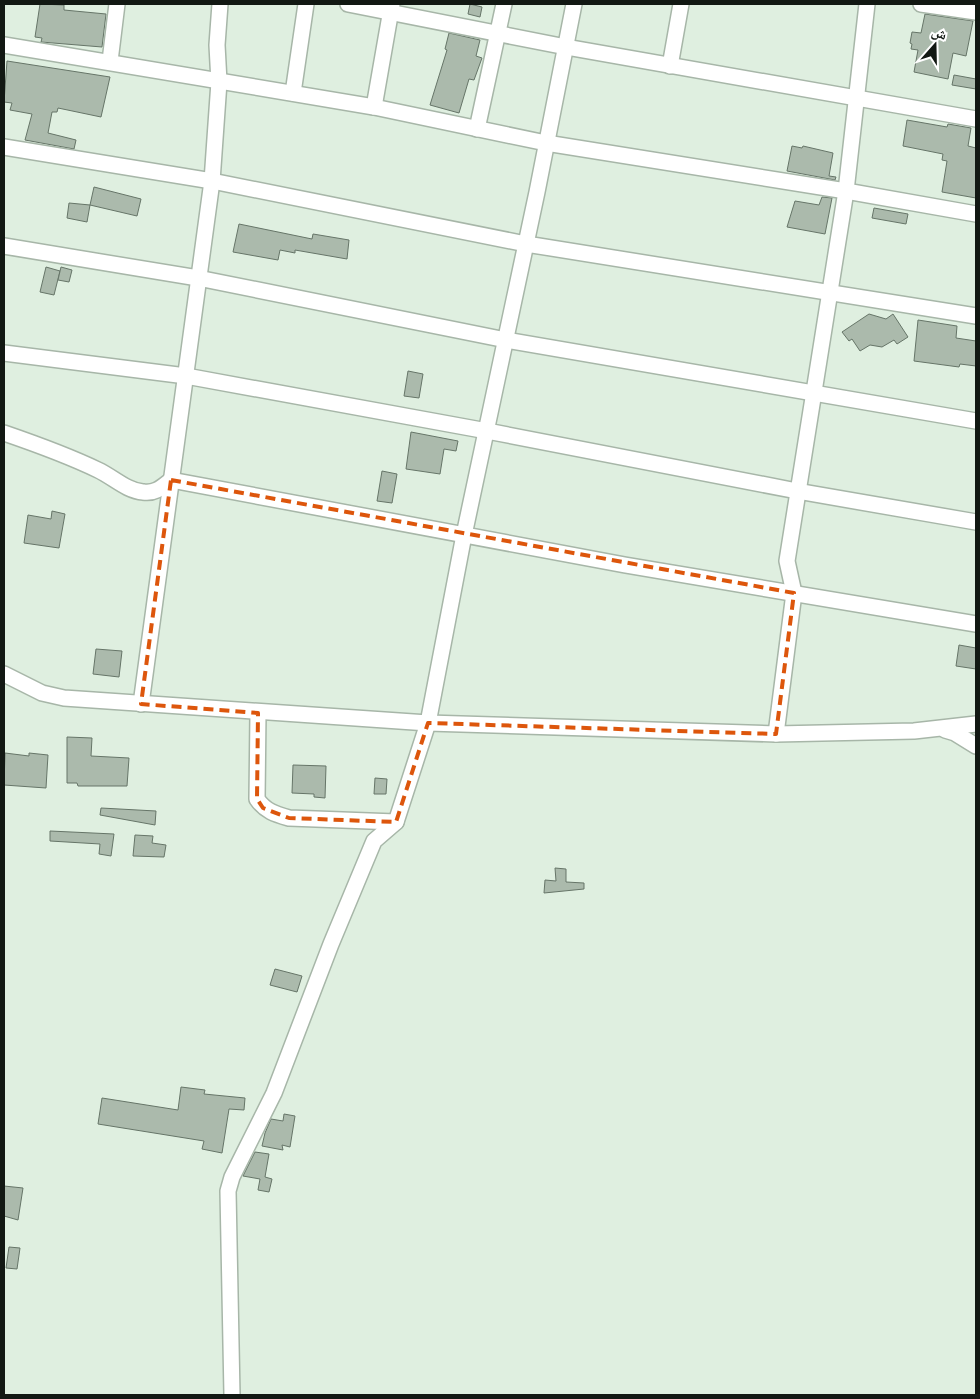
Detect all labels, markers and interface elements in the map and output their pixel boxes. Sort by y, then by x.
north arrow [910,20,960,70]
text: ش [929,22,950,45]

